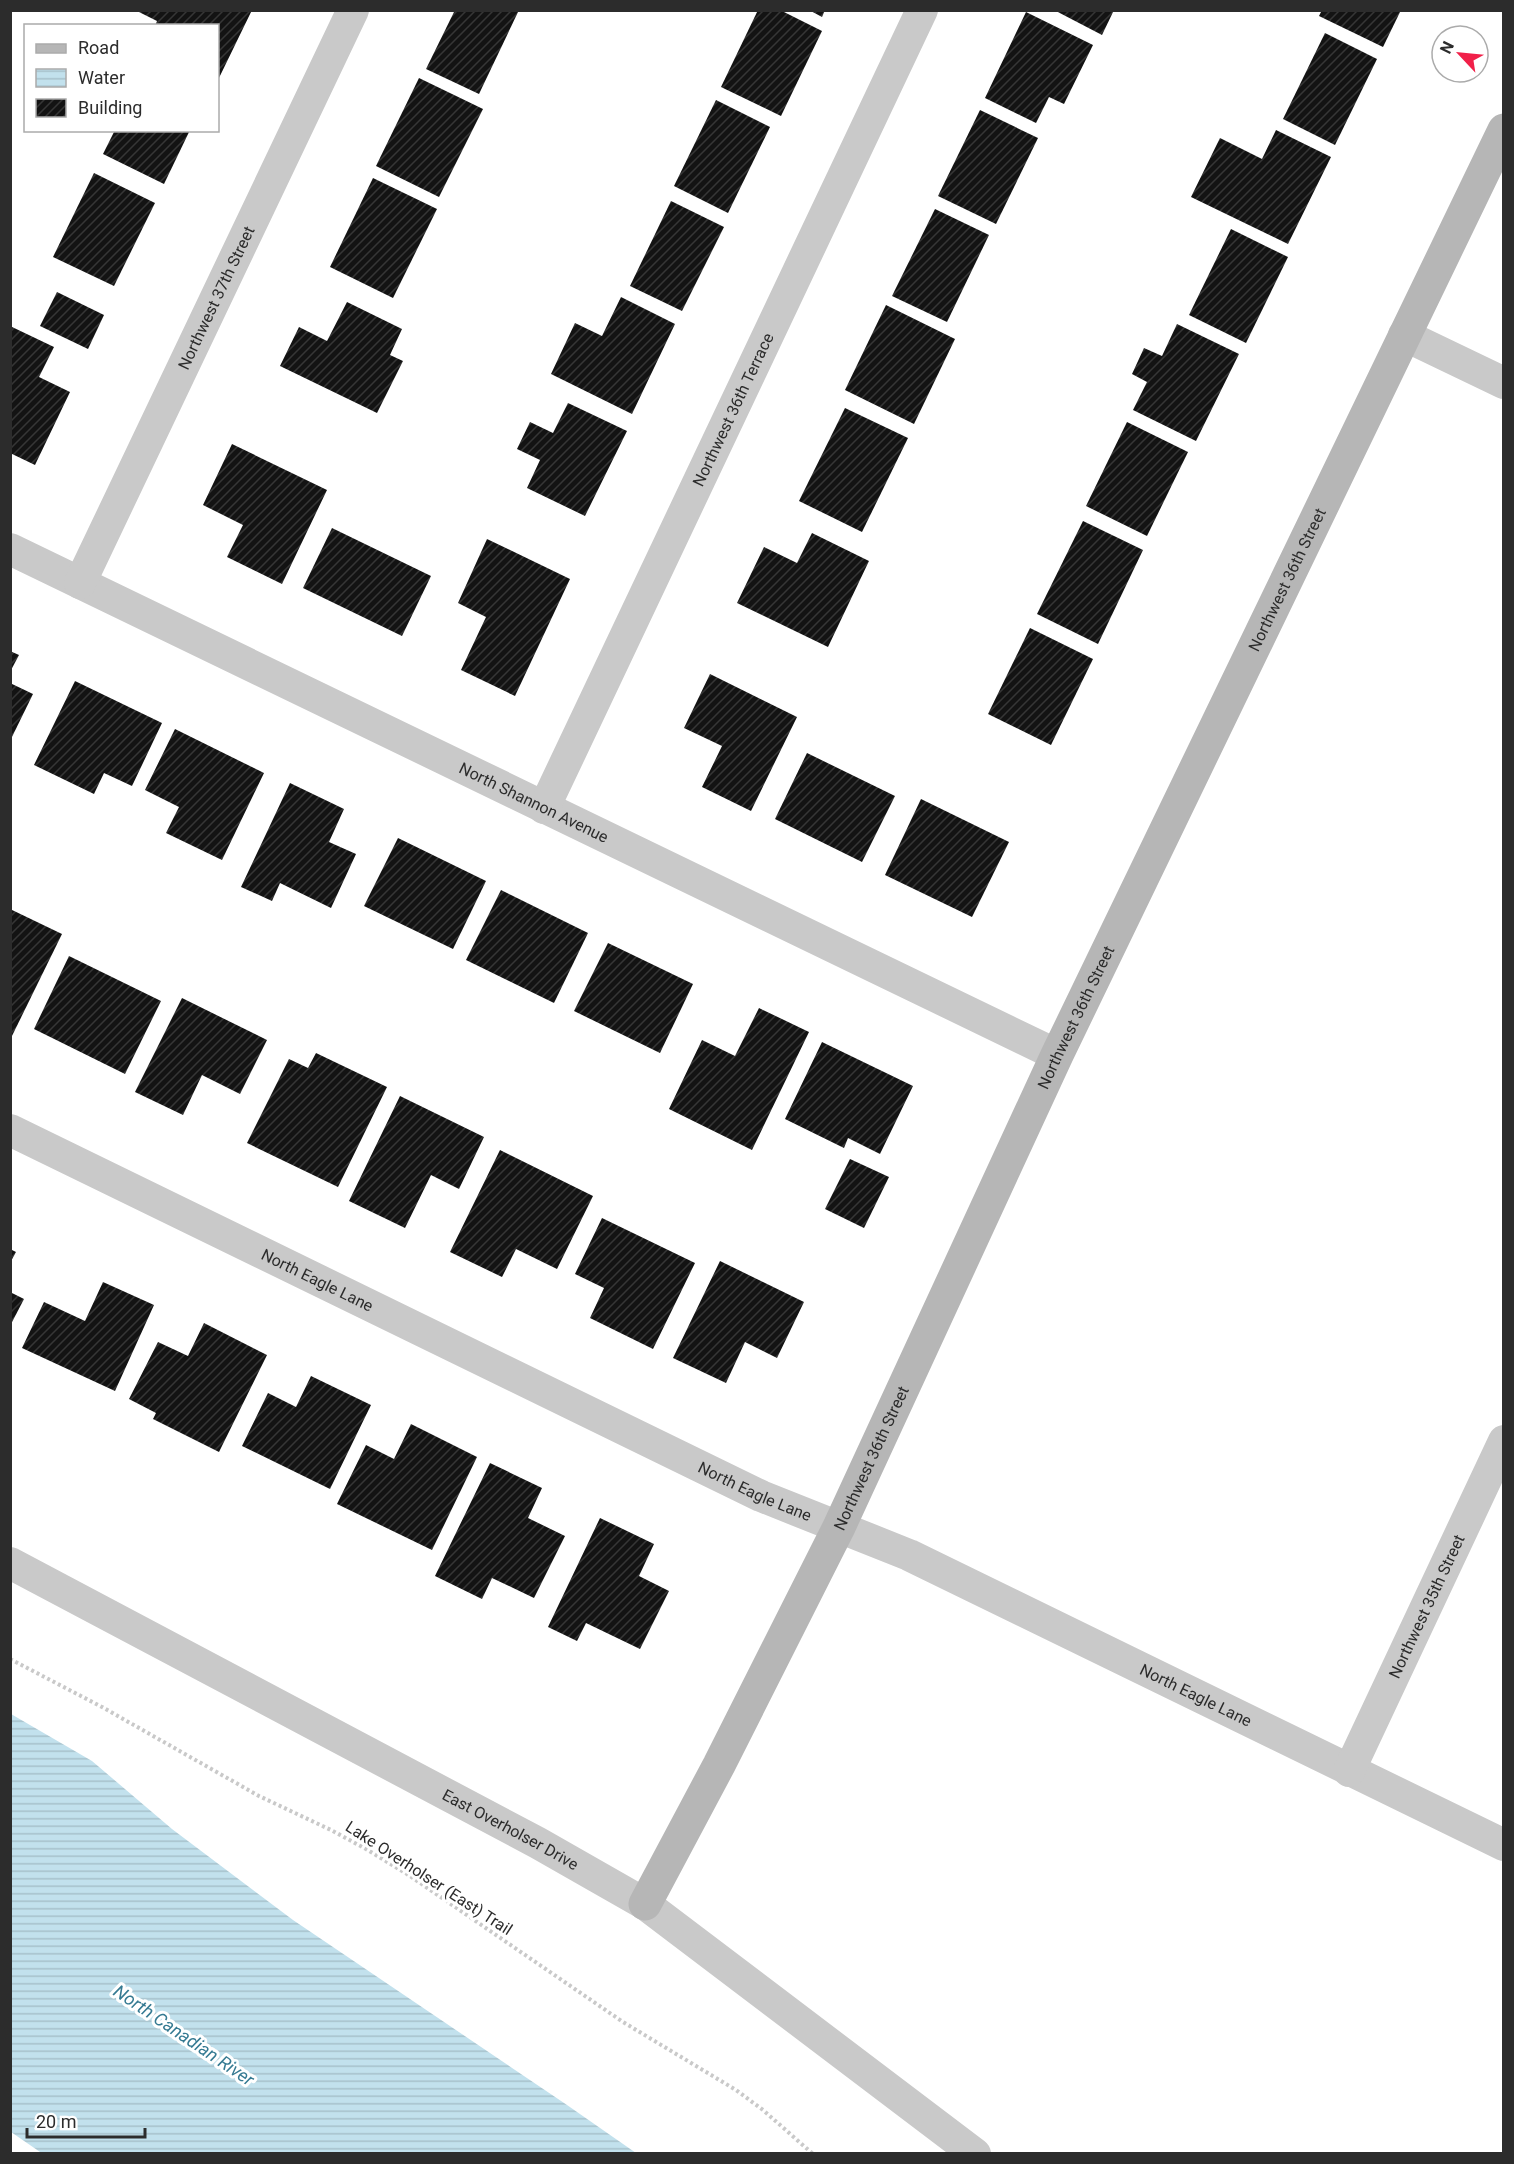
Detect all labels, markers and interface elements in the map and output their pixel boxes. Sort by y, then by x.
legend [24,24,219,132]
north arrow [1430,24,1490,84]
text: Road [78,37,119,58]
text: N [1436,38,1458,57]
text: Water [78,67,125,88]
text: Building [78,97,142,118]
street label: Northwest 37th Street [174,223,258,373]
street label: Northwest 36th Terrace [688,330,777,489]
street label: Northwest 36th Street [1244,505,1329,654]
street label: North Shannon Avenue [456,758,612,846]
street label: Northwest 36th Street [1033,942,1118,1092]
street label: North Eagle Lane [258,1245,377,1315]
street label: Northwest 36th Street [829,1383,912,1533]
street label: North Eagle Lane [695,1457,814,1525]
street label: Northwest 35th Street [1384,1531,1468,1681]
street label: North Eagle Lane [1137,1660,1255,1730]
street label: East Overholser Drive [439,1785,582,1874]
street label: Lake Overholser (East) Trail [342,1817,516,1939]
water label: North Canadian River [110,1980,259,2090]
scale bar [27,2101,146,2139]
text: 20 m [36,2111,76,2132]

